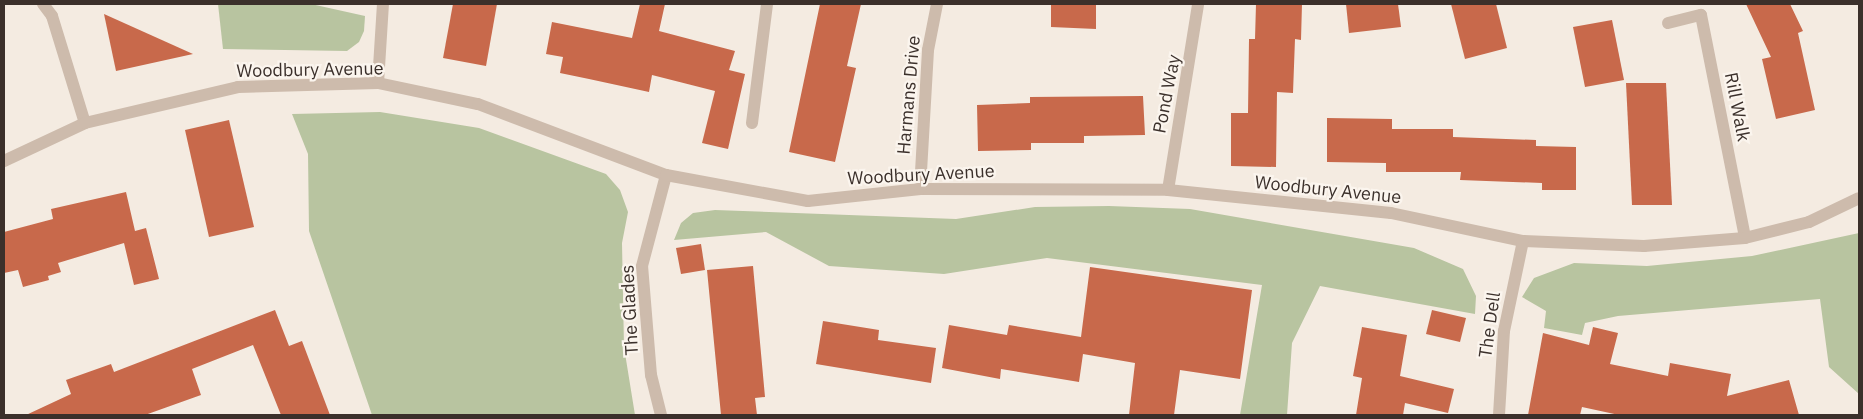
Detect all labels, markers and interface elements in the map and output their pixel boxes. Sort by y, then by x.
street label: Harmans Drive [893,35,925,155]
street label: Pond Way [1149,53,1185,135]
street label: Woodbury Avenue [236,58,384,82]
street label: Rill Walk [1720,71,1754,143]
street label: Woodbury Avenue [847,160,995,190]
street label: Woodbury Avenue [1254,172,1402,208]
street label: The Glades [617,264,643,356]
street label: The Dell [1475,291,1505,359]

